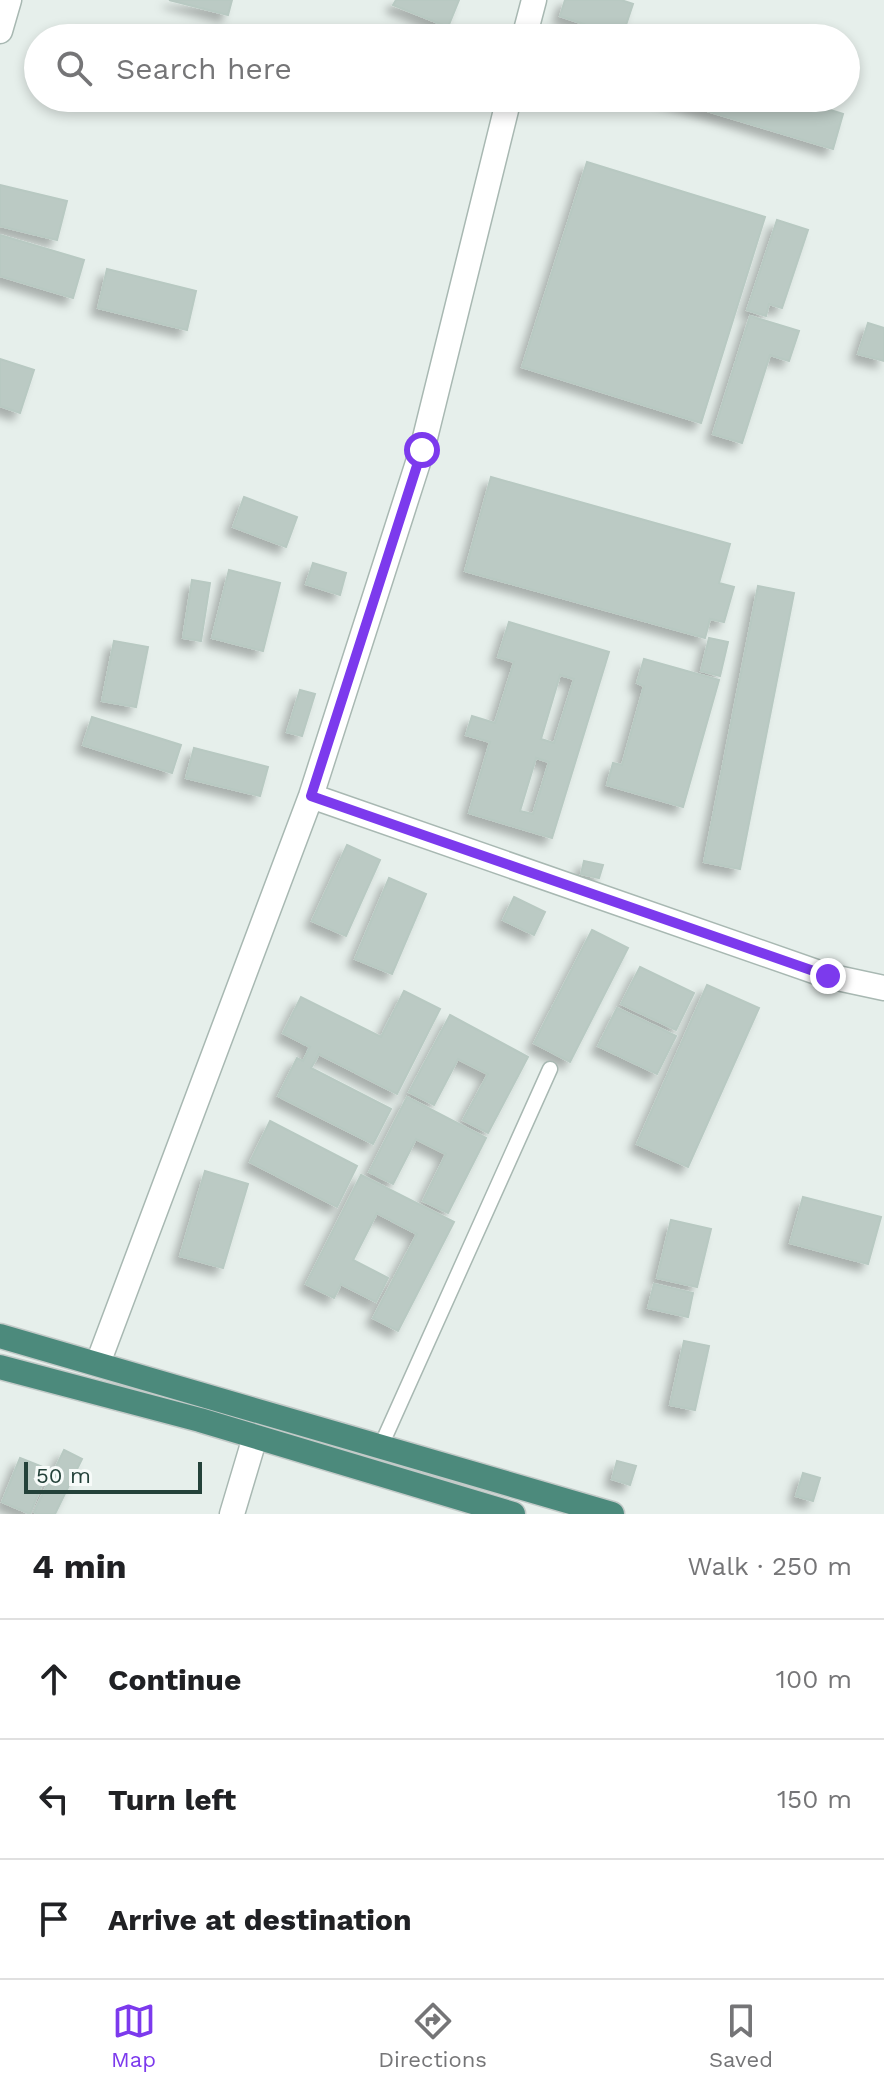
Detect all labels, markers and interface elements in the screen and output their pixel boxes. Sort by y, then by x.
search box [24,24,860,112]
icon: search [52,46,96,90]
text: Search here [116,51,292,86]
route start [404,432,440,468]
route end [810,958,846,994]
scale bar [24,1458,202,1494]
text: 50 m [36,1463,91,1488]
text: 4 min [32,1546,127,1586]
text: Walk · 250 m [687,1551,852,1581]
icon: ahead [32,1657,76,1701]
text: Continue [108,1662,241,1697]
text: 100 m [776,1664,852,1694]
icon: left [32,1777,76,1821]
text: Turn left [108,1782,236,1817]
text: 150 m [777,1784,852,1814]
icon: arrive [32,1897,76,1941]
text: Arrive at destination [108,1902,412,1937]
tab: Map [111,1999,156,2072]
tab: Directions [378,1999,487,2072]
tab: Saved [709,1999,773,2072]

